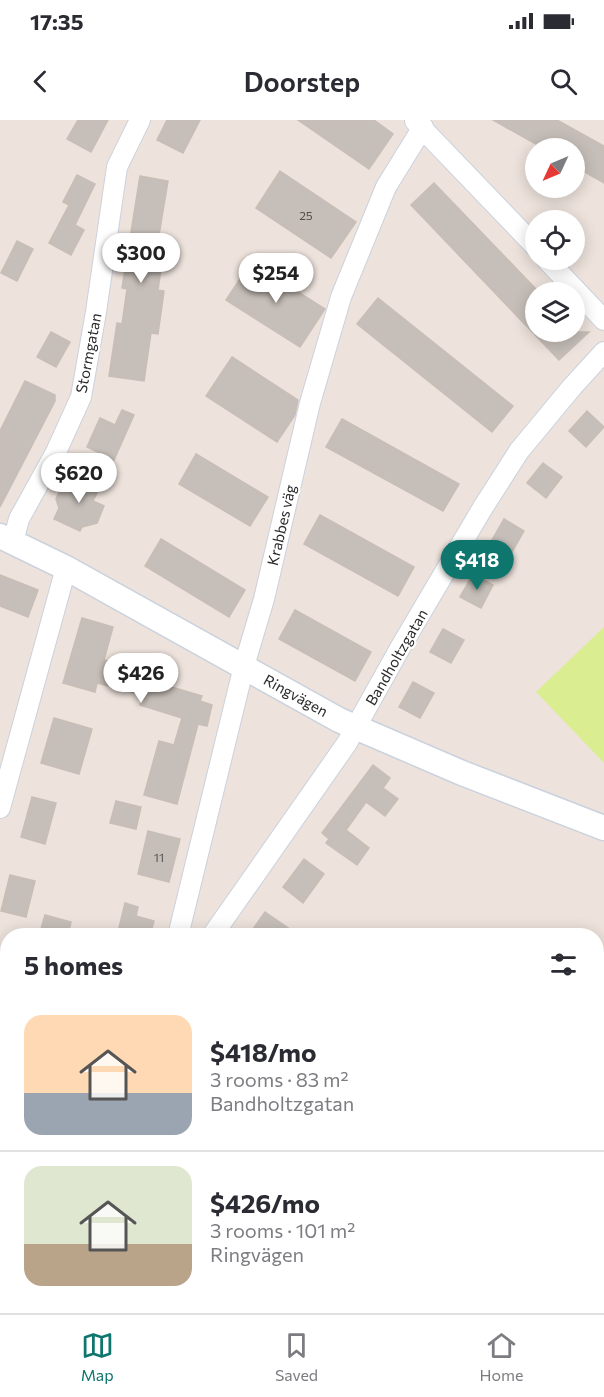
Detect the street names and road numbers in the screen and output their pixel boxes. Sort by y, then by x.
street label: Stormgatan [71,311,105,395]
street label: Krabbes väg [263,483,299,567]
street label: Bandholtzgatan [361,606,431,708]
street label: Ringvägen [261,670,331,720]

